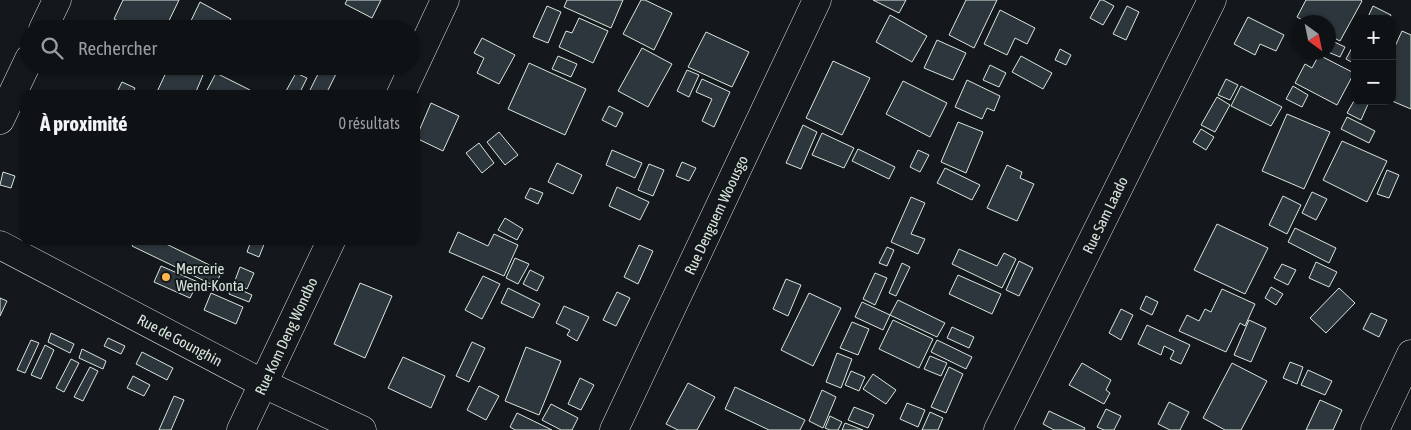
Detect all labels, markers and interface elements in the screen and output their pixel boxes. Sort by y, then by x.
north arrow [1291,15,1336,60]
map controls [1351,15,1396,105]
button: + [1351,15,1396,60]
search box [20,20,420,75]
icon: search [38,34,66,62]
text: Rechercher [78,37,157,59]
button: − [1351,60,1396,105]
text: À proximité [40,111,128,135]
text: 0 résultats [338,114,400,132]
street label: Rue Denguem Woousgo [681,153,751,277]
street label: Rue Sam Laado [1079,174,1131,256]
place label: Mercerie Wend-Konta [176,260,244,294]
marker: Mercerie Wend-Konta [160,271,172,283]
street label: Rue Kom Deng Wondbo [251,275,321,397]
street label: Rue de Gounghin [135,311,225,369]

